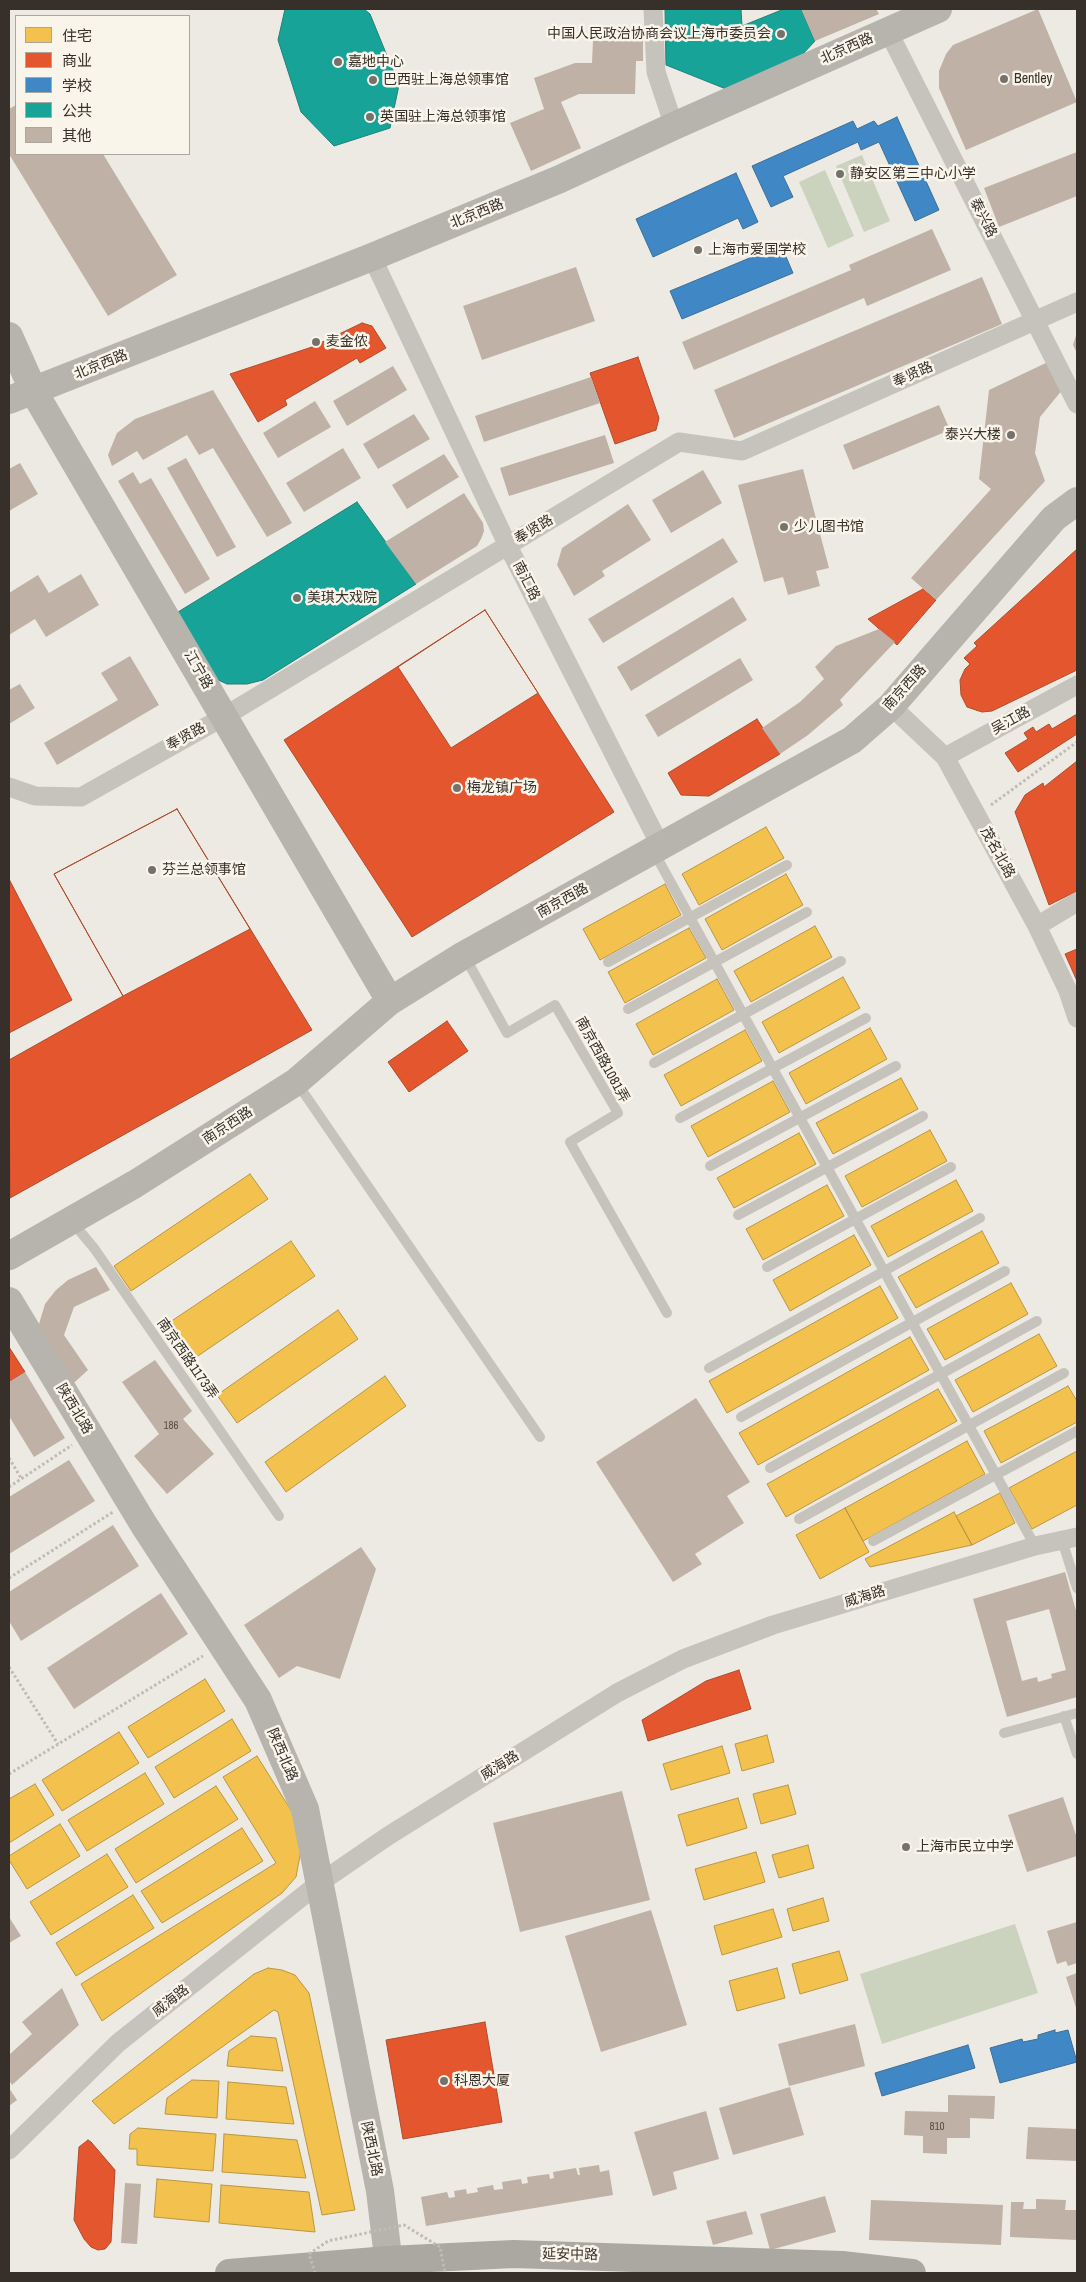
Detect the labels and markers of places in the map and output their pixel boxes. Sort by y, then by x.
place label: 中国人民政治协商会议上海市委员会 [547,26,771,42]
marker: 中国人民政治协商会议上海市委员会 [775,28,787,40]
place label: 嘉地中心 [348,54,404,70]
marker: 嘉地中心 [332,56,344,68]
place label: Bentley [1014,71,1052,87]
place label: 巴西驻上海总领事馆 [383,72,509,88]
marker: Bentley [998,73,1010,85]
marker: 巴西驻上海总领事馆 [367,74,379,86]
place label: 英国驻上海总领事馆 [380,109,506,125]
marker: 英国驻上海总领事馆 [364,111,376,123]
place label: 静安区第三中心小学 [850,166,976,182]
marker: 静安区第三中心小学 [834,168,846,180]
place label: 上海市爱国学校 [708,242,806,258]
marker: 上海市爱国学校 [692,244,704,256]
place label: 麦金侬 [326,334,368,350]
marker: 麦金侬 [310,336,322,348]
place label: 泰兴大楼 [945,427,1001,443]
marker: 泰兴大楼 [1005,429,1017,441]
place label: 少儿图书馆 [794,519,864,535]
marker: 少儿图书馆 [778,521,790,533]
place label: 美琪大戏院 [307,590,377,606]
marker: 美琪大戏院 [291,592,303,604]
place label: 梅龙镇广场 [467,780,537,796]
marker: 梅龙镇广场 [451,782,463,794]
place label: 芬兰总领事馆 [162,862,246,878]
marker: 芬兰总领事馆 [146,864,158,876]
place label: 上海市民立中学 [916,1839,1014,1855]
marker: 上海市民立中学 [900,1841,912,1853]
place label: 科恩大厦 [454,2073,510,2089]
marker: 科恩大厦 [438,2075,450,2087]

